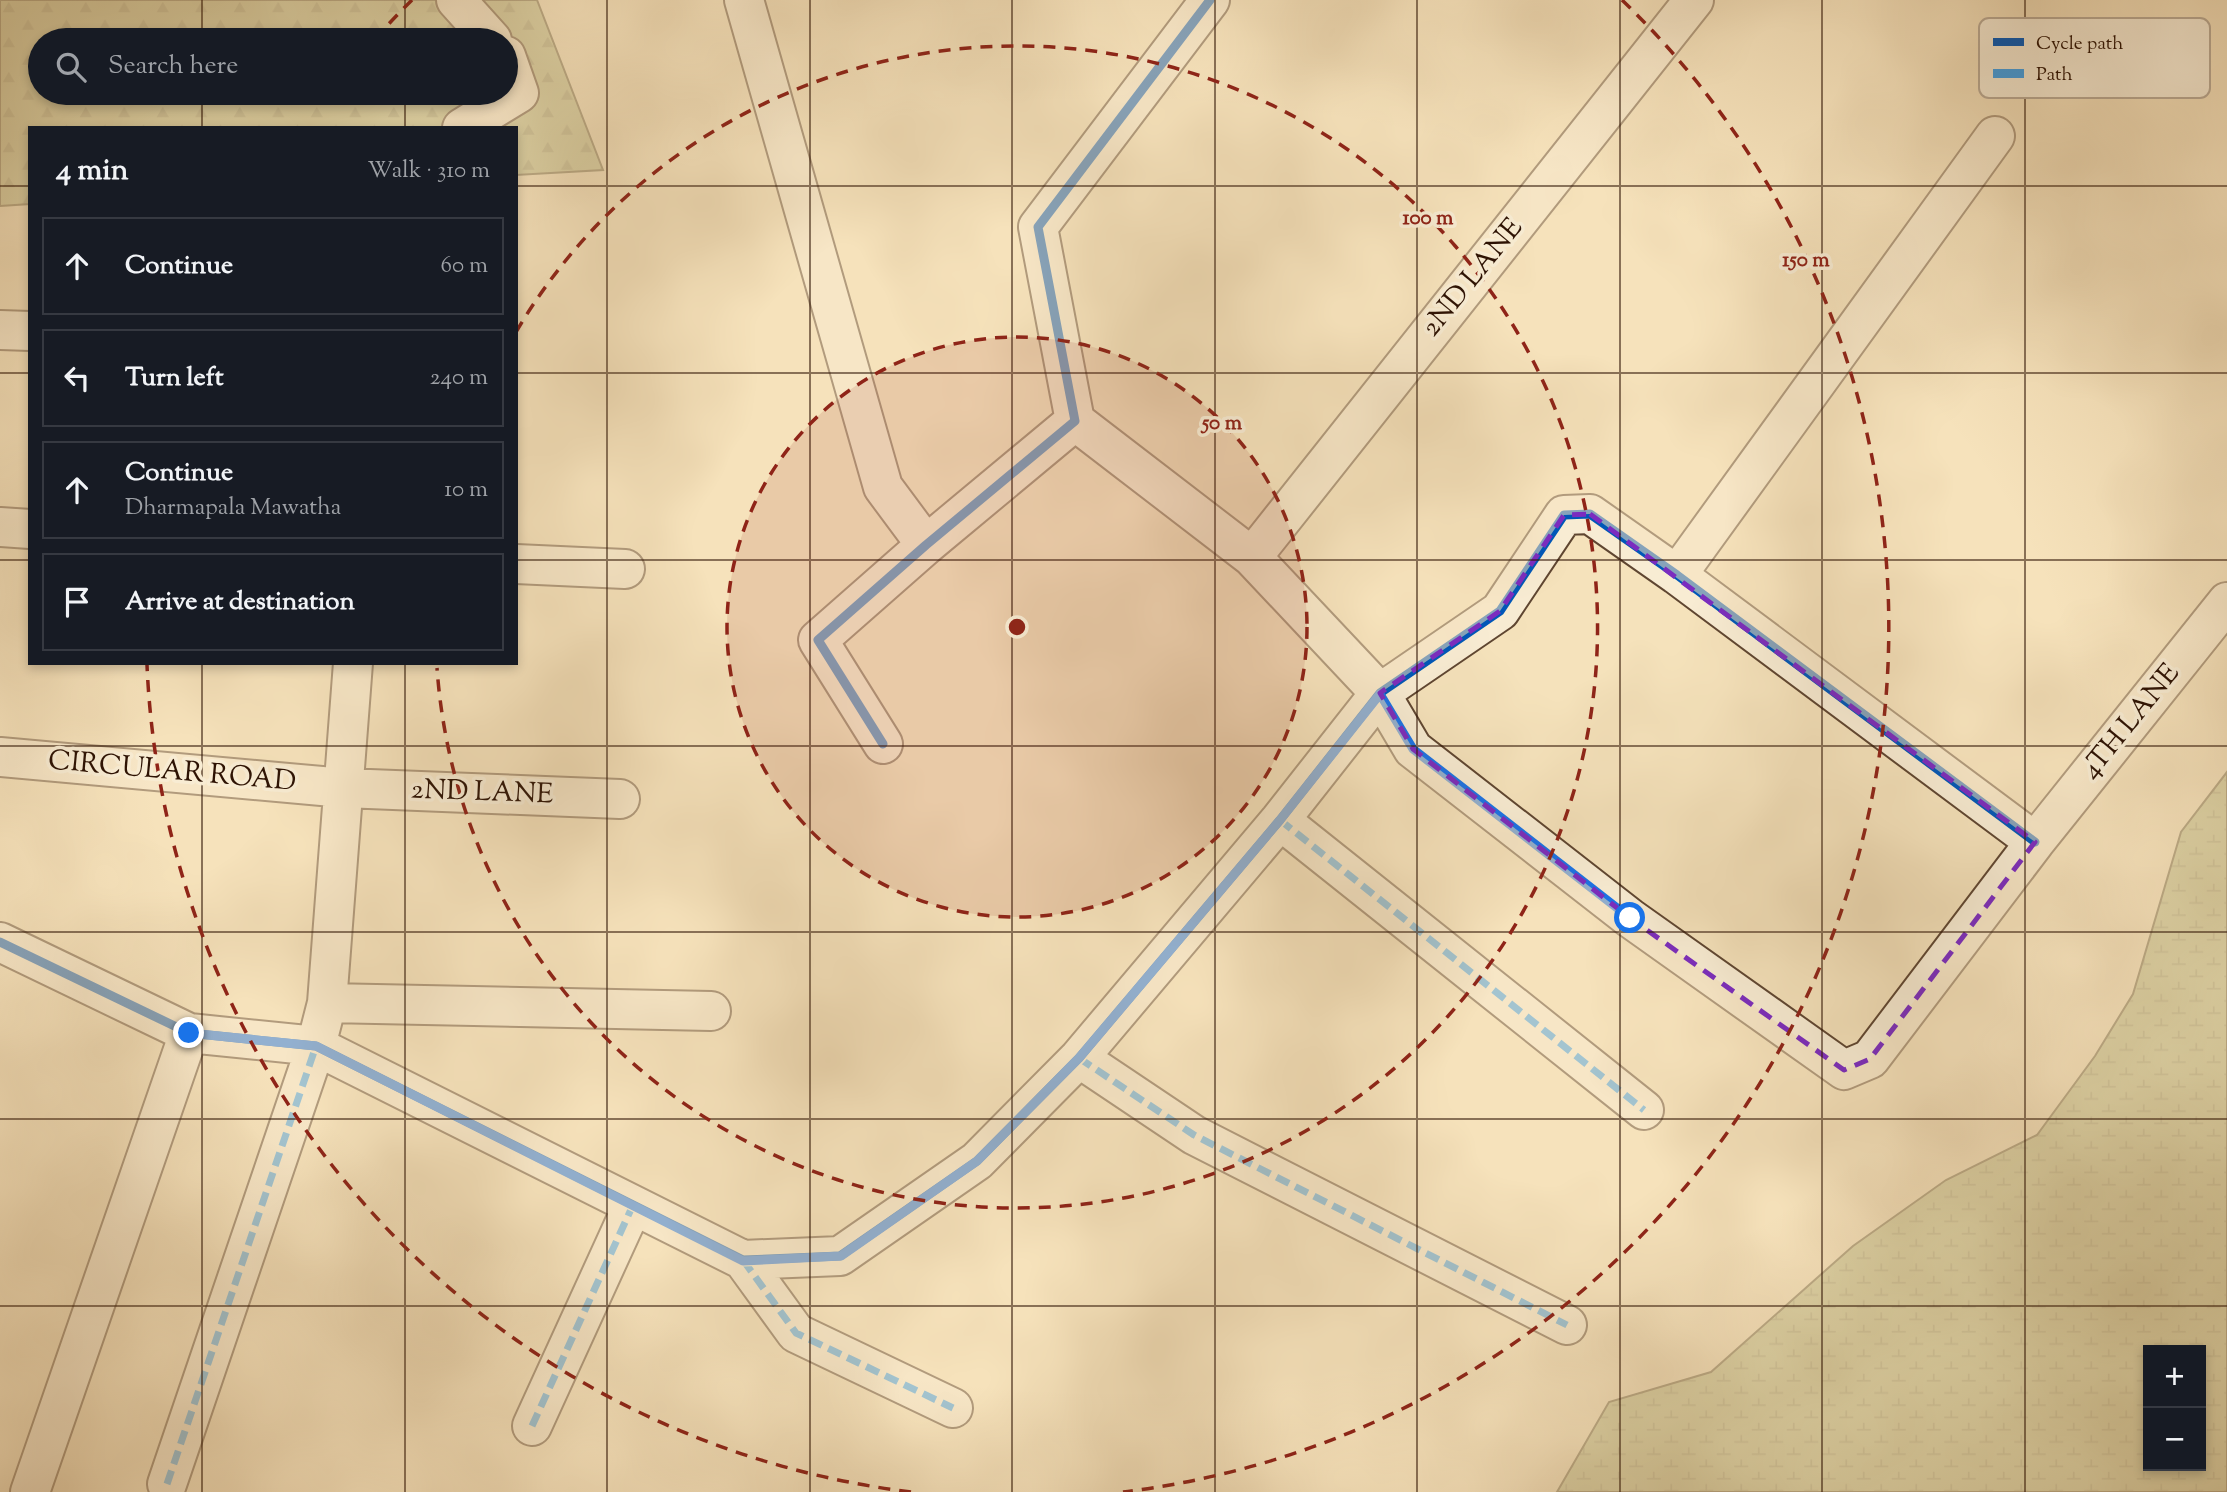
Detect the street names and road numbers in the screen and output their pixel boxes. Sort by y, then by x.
street label: 2ND LANE [1413,210,1533,346]
street label: 4TH LANE [2072,656,2190,788]
street label: CIRCULAR ROAD [46,741,298,803]
street label: 2ND LANE [410,771,554,815]

